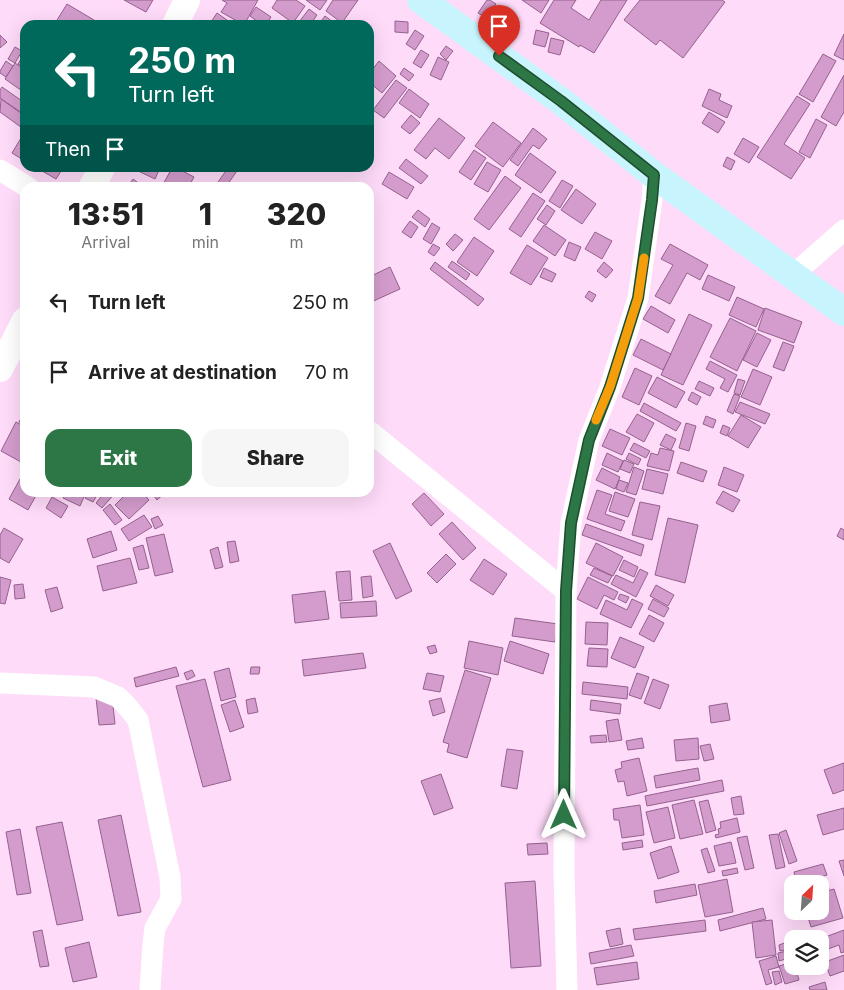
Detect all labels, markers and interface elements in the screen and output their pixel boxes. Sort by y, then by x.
pin [478,5,520,56]
icon: arrive [485,12,513,40]
text: 250 m [128,39,236,81]
icon: left [45,40,110,105]
text: Turn left [128,81,214,107]
icon: arrive [101,135,129,163]
text: Then [45,138,91,161]
text: 13:51 [68,196,144,232]
text: 1 [199,196,212,232]
text: 320 [267,196,326,232]
text: Arrival [81,232,130,252]
text: min [192,232,219,252]
text: m [289,232,303,252]
icon: left [45,288,73,316]
text: Turn left [88,291,166,314]
text: 250 m [292,291,349,314]
icon: arrive [45,358,73,386]
text: Arrive at destination [88,361,277,384]
text: 70 m [305,361,349,384]
button: Exit [45,429,192,487]
button: Share [202,429,349,487]
position arrow [537,788,589,840]
north arrow [784,875,829,920]
map controls [784,875,829,975]
button: layers [784,930,829,975]

